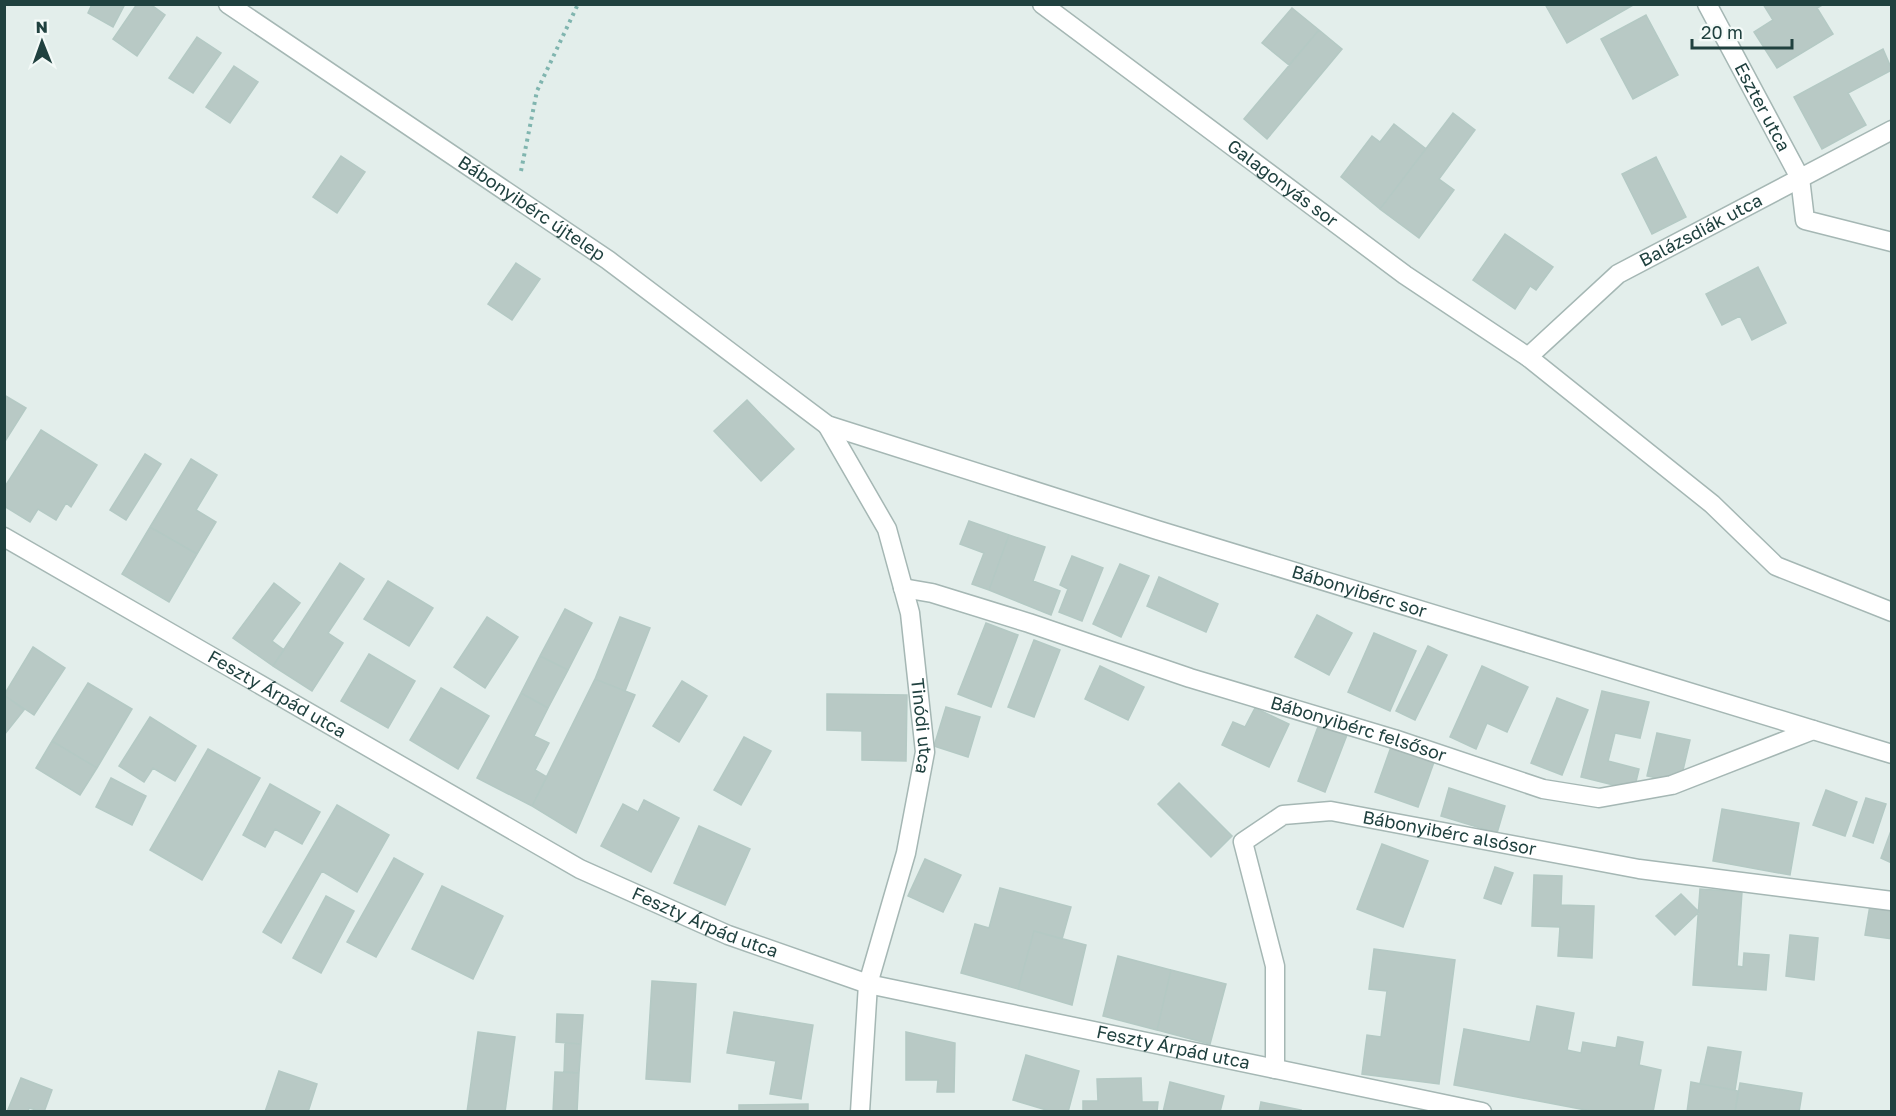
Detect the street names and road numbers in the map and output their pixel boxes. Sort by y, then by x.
street label: Eszter utca [1730,59,1796,155]
street label: Galagonyás sor [1223,134,1343,231]
street label: Bábonyibérc újtelep [454,150,610,265]
street label: Balázsdiák utca [1635,188,1766,271]
street label: Bábonyibérc sor [1289,560,1430,622]
street label: Feszty Árpád utca [204,645,351,742]
street label: Tinódi utca [907,677,937,776]
street label: Bábonyibérc felsősor [1268,691,1449,766]
street label: Bábonyibérc alsósor [1361,805,1538,859]
street label: Feszty Árpád utca [629,882,781,962]
street label: Feszty Árpád utca [1095,1020,1252,1073]

